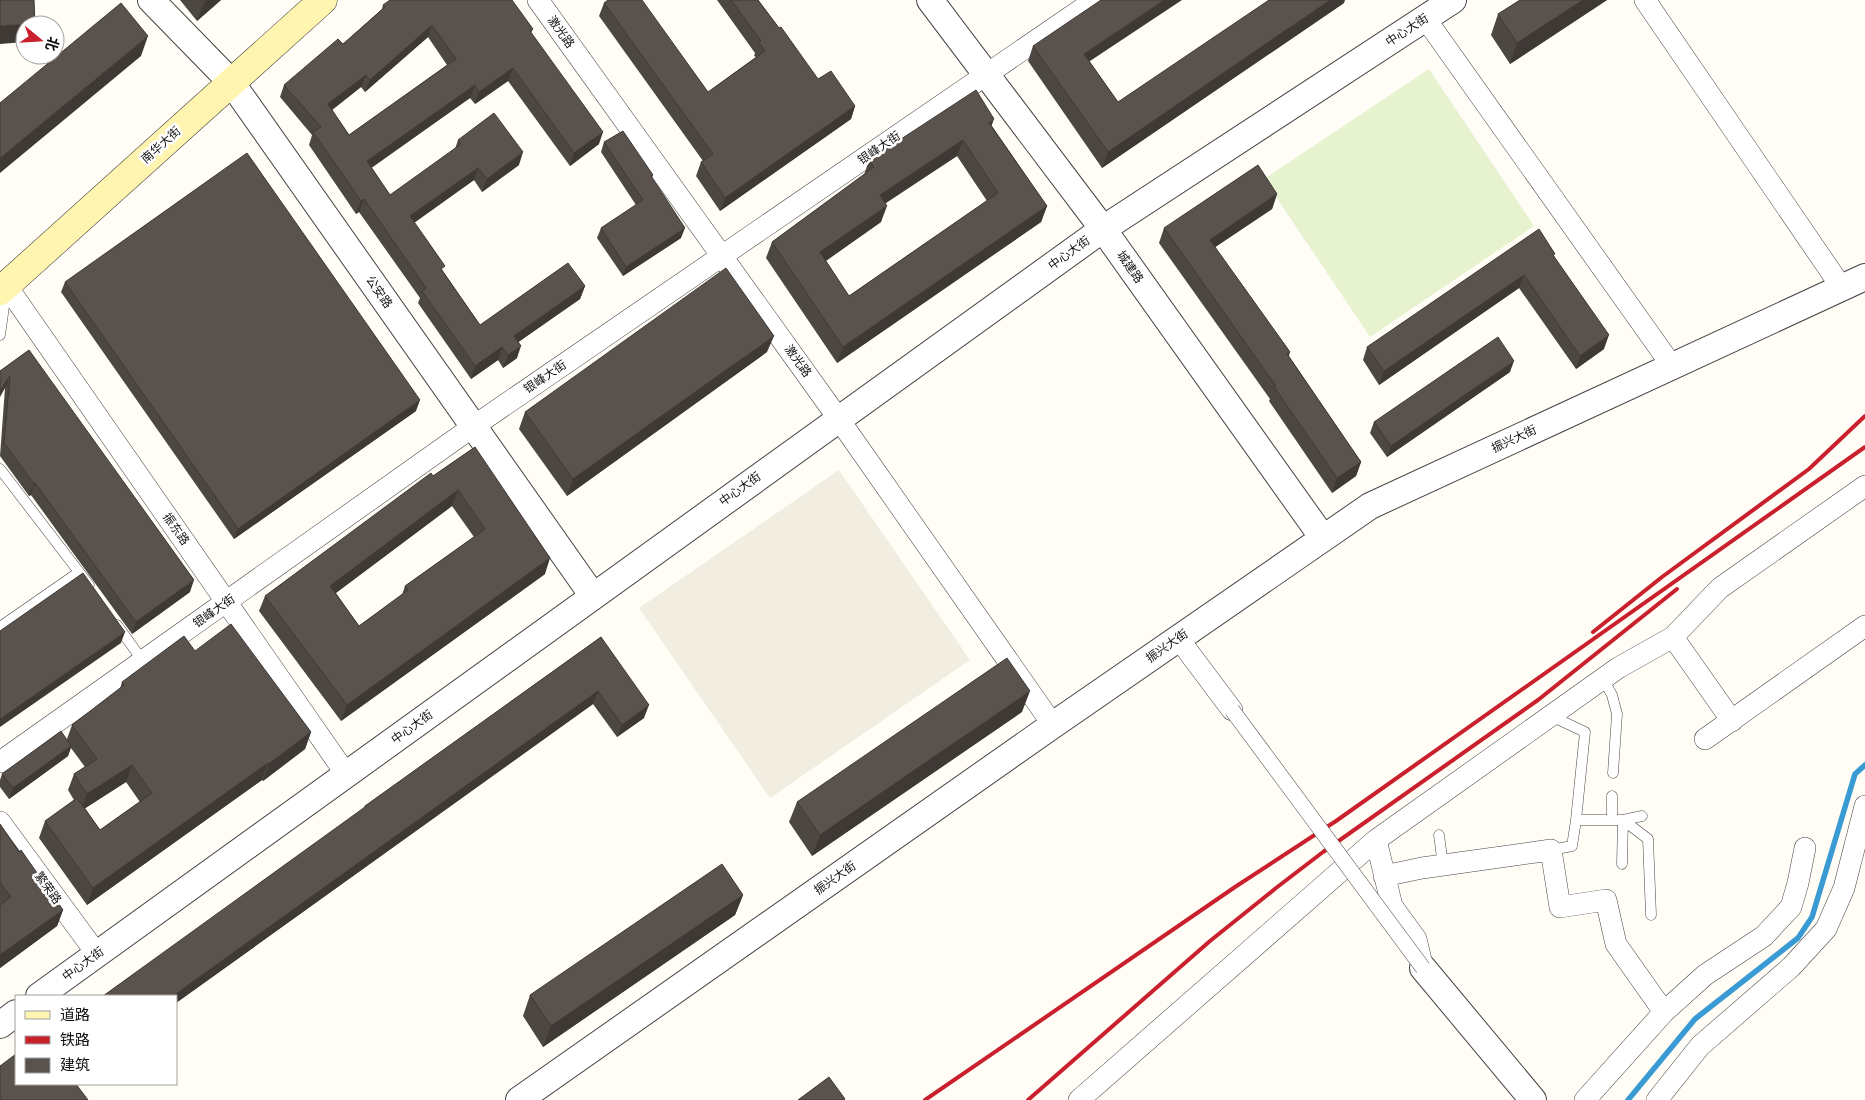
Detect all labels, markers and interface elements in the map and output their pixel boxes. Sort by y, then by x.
street label: 中心大街 [1381,9,1431,49]
street label: 激光路 [545,12,580,51]
north arrow [15,15,65,65]
text: 北 [42,35,65,54]
street label: 南华大街 [136,122,184,166]
street label: 银峰大街 [854,126,903,167]
street label: 中心大街 [1044,231,1093,273]
street label: 城建路 [1114,247,1149,286]
street label: 公安路 [363,272,398,311]
street label: 激光路 [782,341,817,380]
street label: 银峰大街 [520,355,569,396]
street label: 振兴大街 [1488,420,1539,455]
street label: 中心大街 [715,467,764,509]
street label: 振东路 [160,509,195,548]
street label: 银峰大街 [189,589,238,631]
street label: 振兴大街 [1142,624,1191,666]
street label: 中心大街 [387,705,436,747]
street label: 振兴大街 [810,856,859,898]
street label: 繁荣路 [32,868,67,907]
street label: 中心大街 [58,942,107,984]
legend [15,995,178,1085]
text: 道路 [60,1003,90,1024]
text: 铁路 [60,1028,90,1049]
text: 建筑 [60,1053,90,1074]

